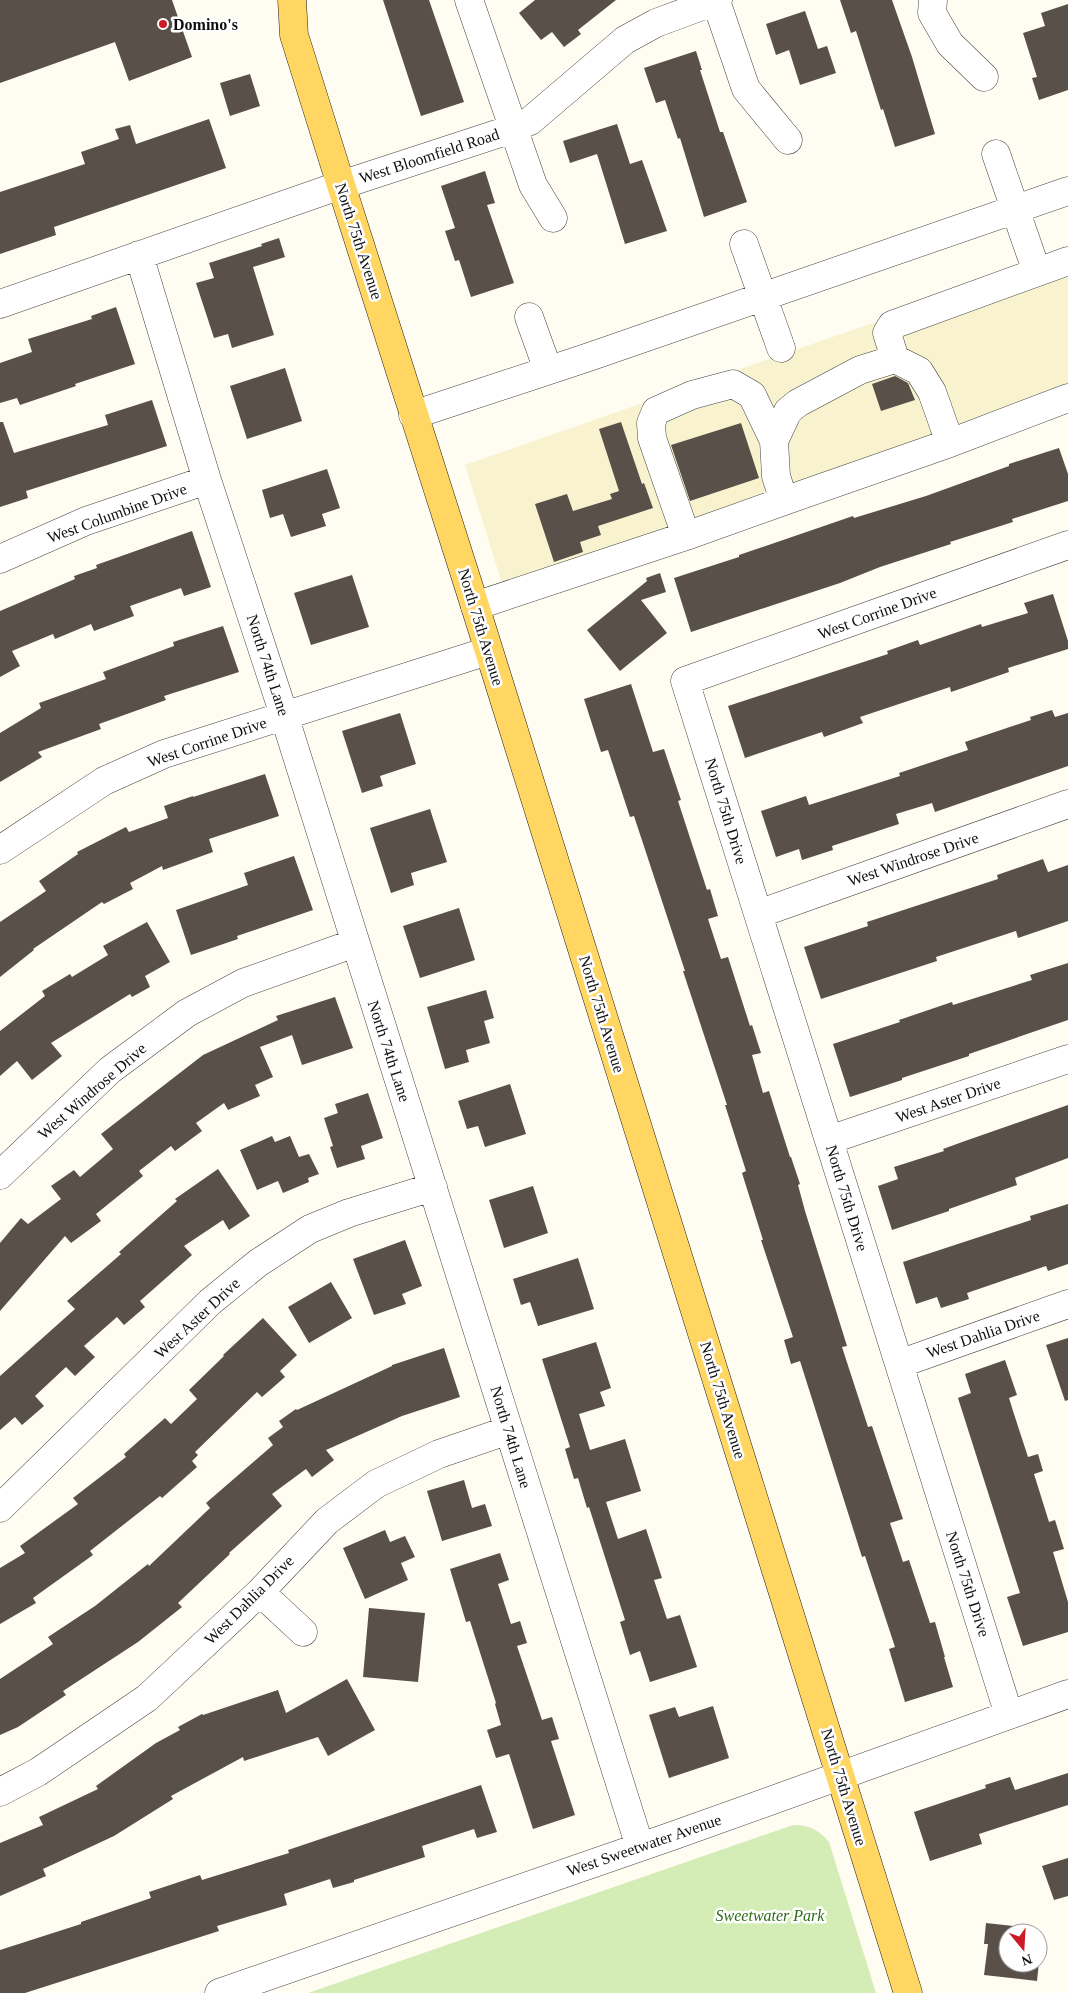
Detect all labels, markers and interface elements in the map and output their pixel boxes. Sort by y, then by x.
place label: Domino's [173,16,238,33]
marker: Domino's [157,18,169,30]
street label: West Bloomfield Road [357,125,501,187]
street label: North 75th Avenue [332,181,386,301]
street label: West Columbine Drive [45,480,189,546]
street label: North 75th Avenue [455,566,507,688]
street label: West Corrine Drive [815,584,939,642]
street label: North 74th Lane [244,612,292,718]
street label: West Corrine Drive [145,714,269,770]
street label: North 75th Drive [702,756,750,866]
street label: West Windrose Drive [845,829,981,889]
street label: North 75th Avenue [576,953,628,1075]
street label: North 74th Lane [365,998,413,1104]
street label: West Windrose Drive [35,1040,149,1142]
street label: West Aster Drive [893,1074,1003,1126]
street label: North 75th Drive [823,1143,871,1253]
street label: West Aster Drive [151,1274,243,1362]
street label: West Dahlia Drive [924,1307,1042,1361]
street label: North 75th Avenue [697,1339,749,1461]
street label: North 74th Lane [487,1384,535,1490]
street label: North 75th Drive [943,1529,993,1639]
street label: West Dahlia Drive [201,1552,297,1648]
street label: North 75th Avenue [818,1726,870,1848]
street label: West Sweetwater Avenue [565,1811,723,1879]
park label: Sweetwater Park [716,1907,825,1924]
north arrow [998,1923,1048,1973]
text: N [1020,1951,1034,1969]

